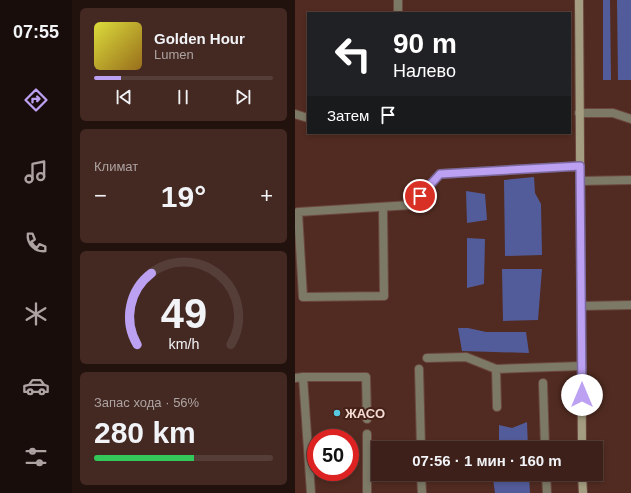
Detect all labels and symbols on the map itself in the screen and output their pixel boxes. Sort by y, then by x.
pin [403,179,437,213]
position arrow [561,374,603,416]
place label: ЖАСО [344,406,385,421]
marker: ЖАСО [332,408,342,418]
speed limit sign: 50 [307,429,359,481]

